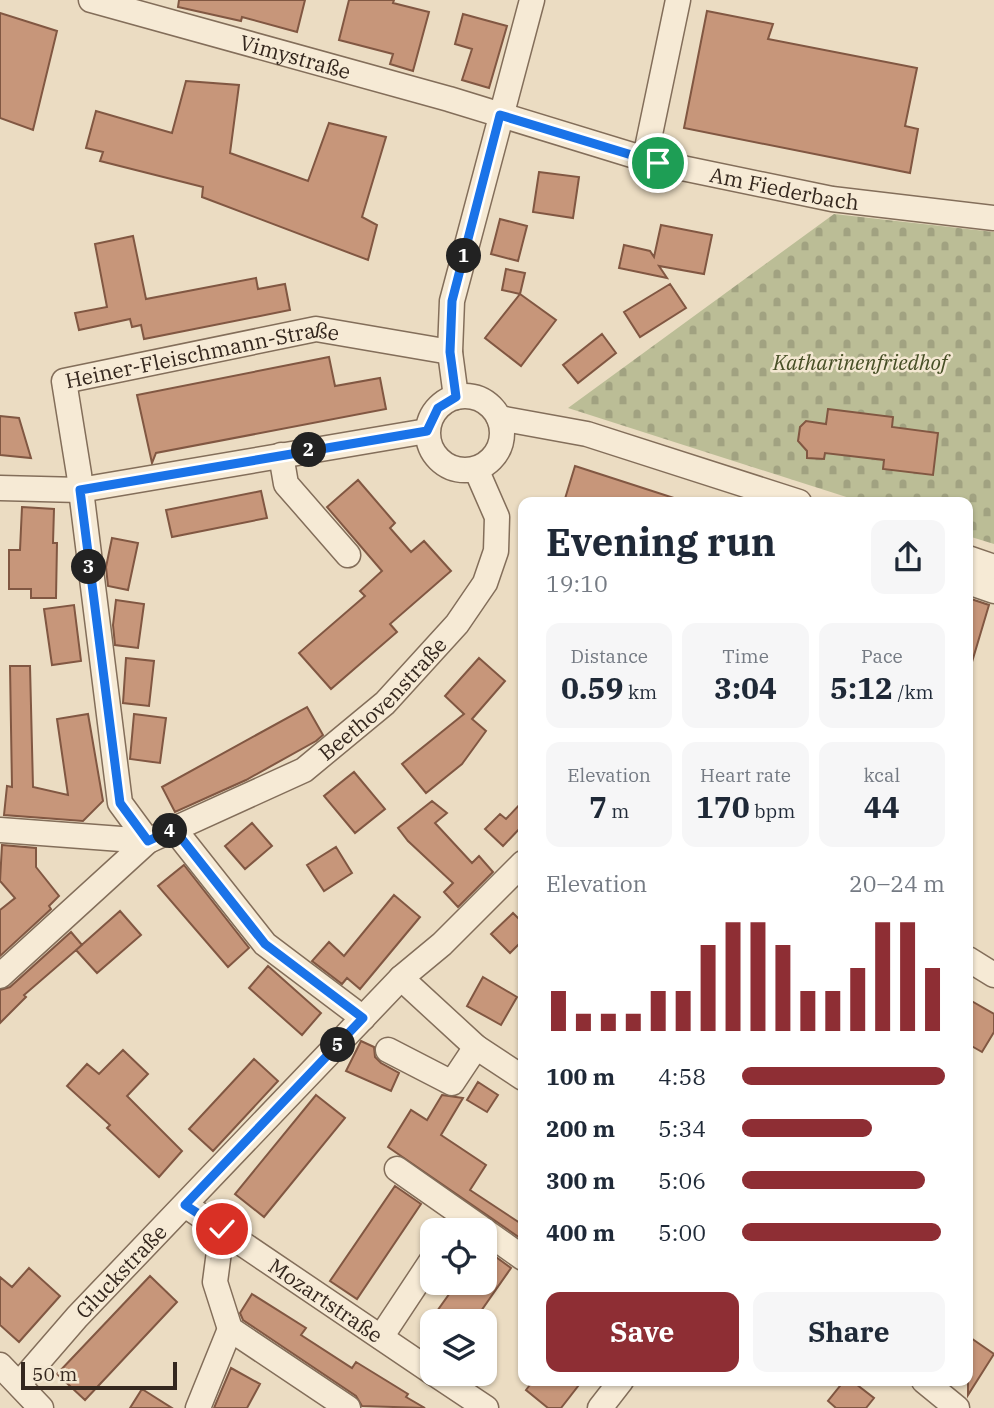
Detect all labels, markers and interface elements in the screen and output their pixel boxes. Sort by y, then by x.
street label: Vimystraße [237,28,354,85]
pin [628,133,688,193]
icon: arrive [639,144,677,182]
street label: Am Fiederbach [707,160,861,216]
pin: 1 [447,238,482,274]
text: 1 [458,243,469,267]
street label: Heiner-Fleischmann-Straße [62,315,342,394]
park label: Katharinenfriedhof [772,348,951,376]
pin: 2 [292,433,326,468]
text: 2 [303,437,314,461]
text: Evening run [546,517,776,566]
button: share [871,520,945,594]
pin: 3 [72,550,106,584]
text: 3 [83,554,94,578]
text: 19:10 [546,568,608,598]
street label: Beethovenstraße [312,631,453,766]
text: Distance [570,644,648,668]
text: Time [722,644,769,668]
text: Pace [861,644,903,668]
text: 0.59 [561,668,624,707]
text: 3:04 [714,668,777,707]
text: 5:12 [830,668,893,707]
text: km [624,680,657,704]
text: /km [893,680,934,704]
text: Elevation [567,763,651,787]
text: Heart rate [700,763,791,787]
text: kcal [864,763,900,787]
text: 7 [589,787,607,826]
text: 170 [696,787,750,826]
text: 44 [864,787,900,826]
text: m [607,799,629,823]
text: bpm [750,799,795,823]
pin: 4 [152,814,188,848]
text: 4 [164,818,175,842]
text: Elevation [546,868,647,898]
text: 20–24 m [849,868,945,898]
pin: 5 [320,1028,356,1062]
text: 5 [332,1032,343,1056]
text: 100 m [546,1061,615,1091]
text: 4:58 [658,1061,706,1091]
text: 200 m [546,1113,615,1143]
text: 5:34 [658,1113,706,1143]
text: 300 m [546,1165,615,1195]
text: 5:06 [658,1165,706,1195]
pin [192,1199,252,1259]
icon: check [203,1210,241,1248]
text: 400 m [546,1217,615,1247]
text: 5:00 [658,1217,706,1247]
street label: Gluckstraße [69,1218,173,1324]
map controls [420,1218,497,1386]
button: locate [420,1218,497,1295]
street label: Mozartstraße [263,1252,388,1349]
button: Save [546,1292,739,1372]
button: Share [753,1292,945,1372]
button: layers [420,1309,497,1386]
scale bar [21,1359,177,1391]
text: 50 m [32,1362,77,1386]

